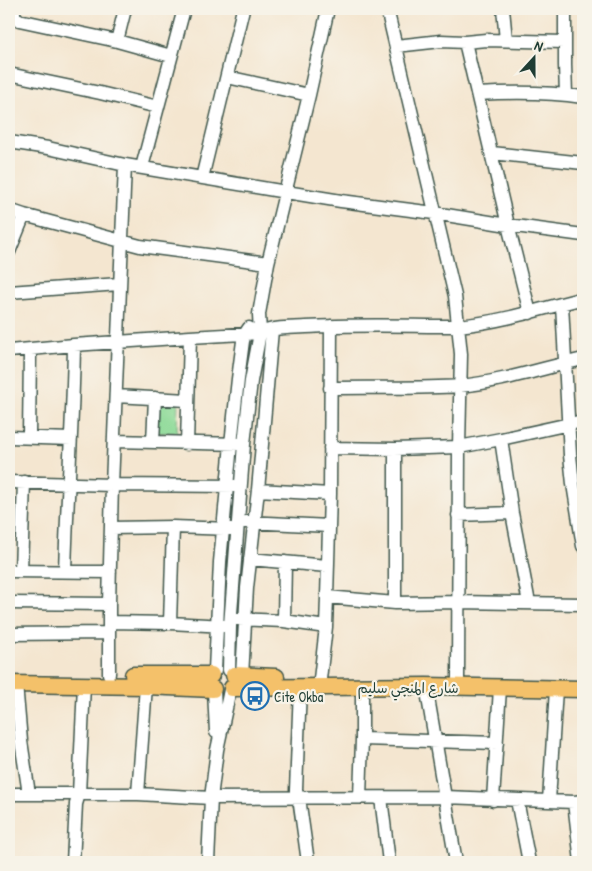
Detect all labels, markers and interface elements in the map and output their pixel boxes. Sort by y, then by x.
north arrow [510,32,560,82]
text: N [532,35,546,56]
street label: شارع المنجي سليم [357,678,459,701]
bus stop icon: Cite Okba [240,681,270,711]
place label: Cite Okba [274,687,324,706]

